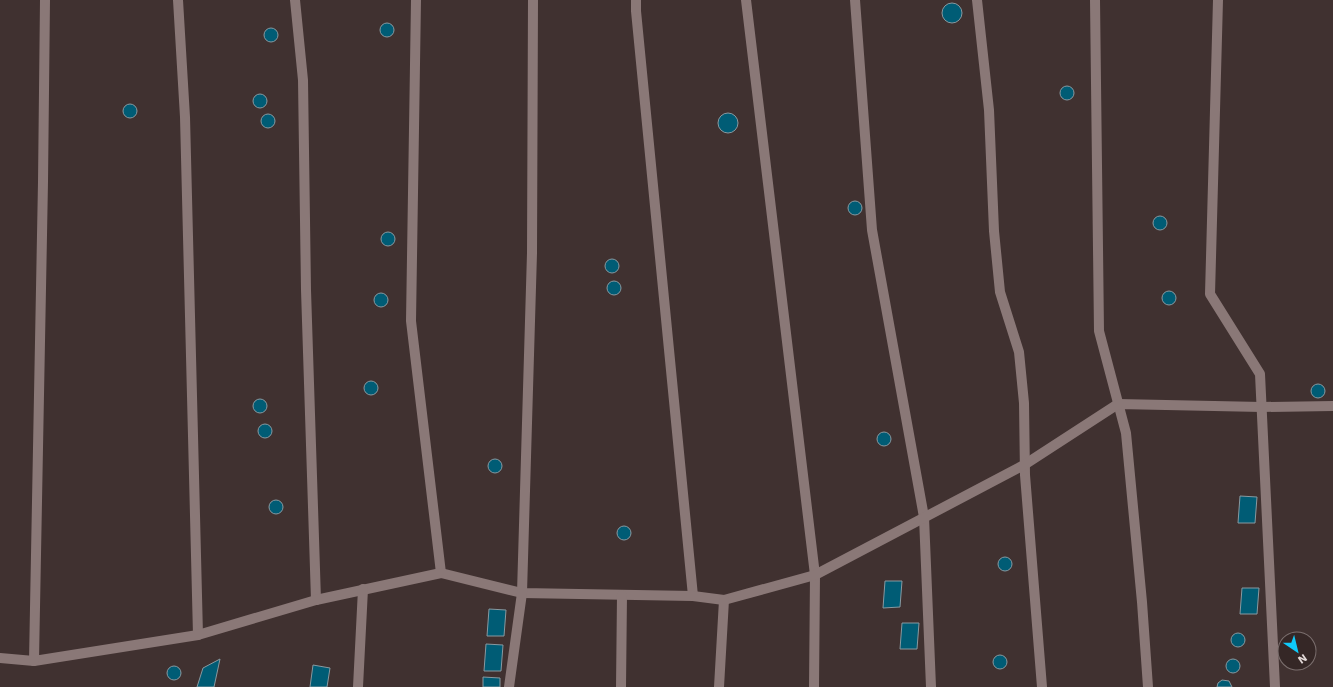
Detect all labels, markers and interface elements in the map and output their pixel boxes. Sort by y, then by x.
north arrow [1277,631,1317,671]
text: N [1295,651,1310,666]

